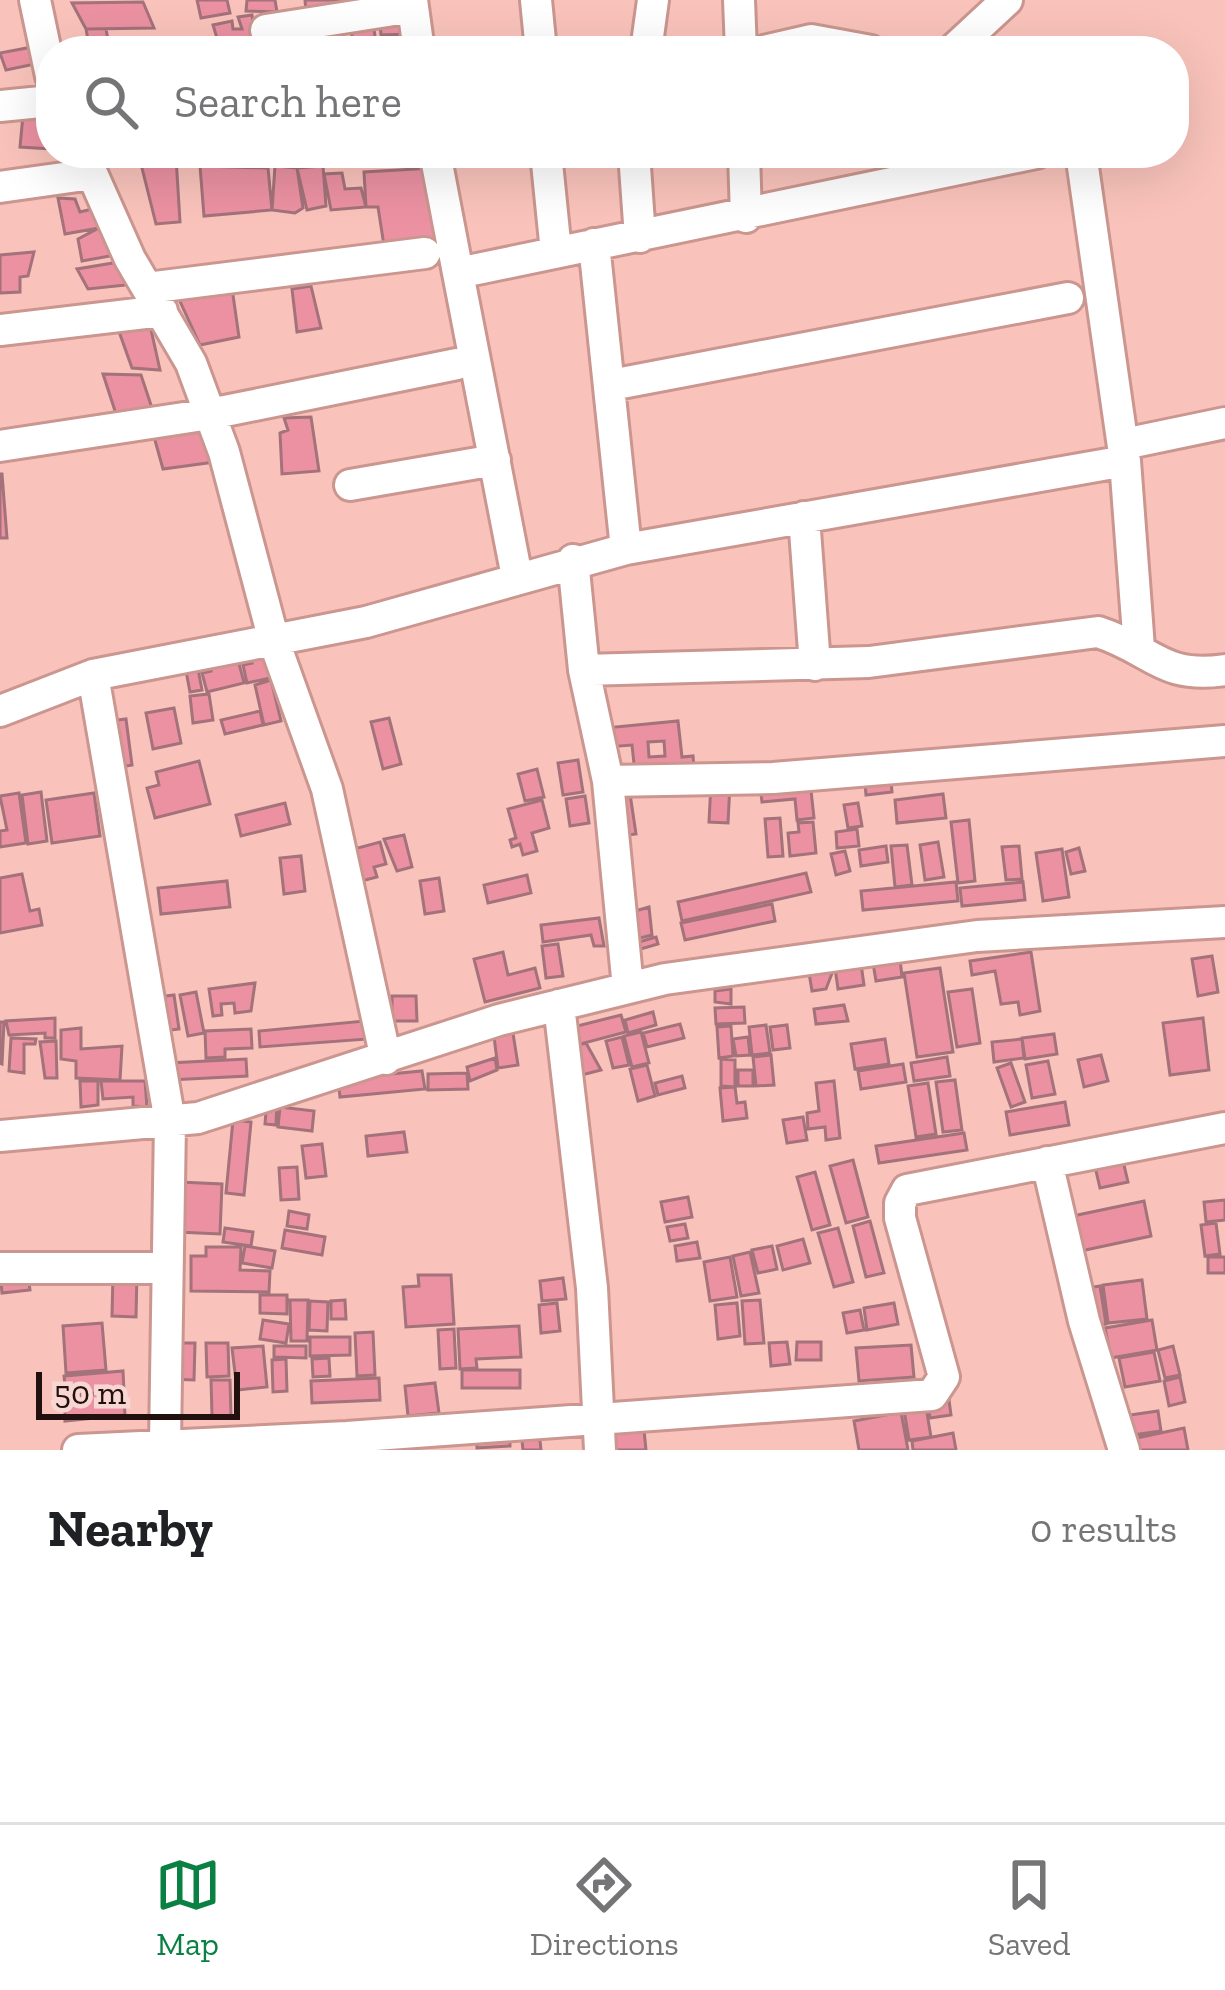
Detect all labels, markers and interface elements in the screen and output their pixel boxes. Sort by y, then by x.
search box [36,36,1189,168]
icon: search [78,69,144,135]
text: Search here [174,75,402,129]
scale bar [36,1366,240,1419]
text: 50 m [54,1373,126,1412]
text: Nearby [48,1498,213,1559]
text: 0 results [1030,1505,1177,1552]
tab: Map [155,1852,221,1963]
tab: Directions [530,1852,679,1963]
tab: Saved [988,1852,1070,1963]

